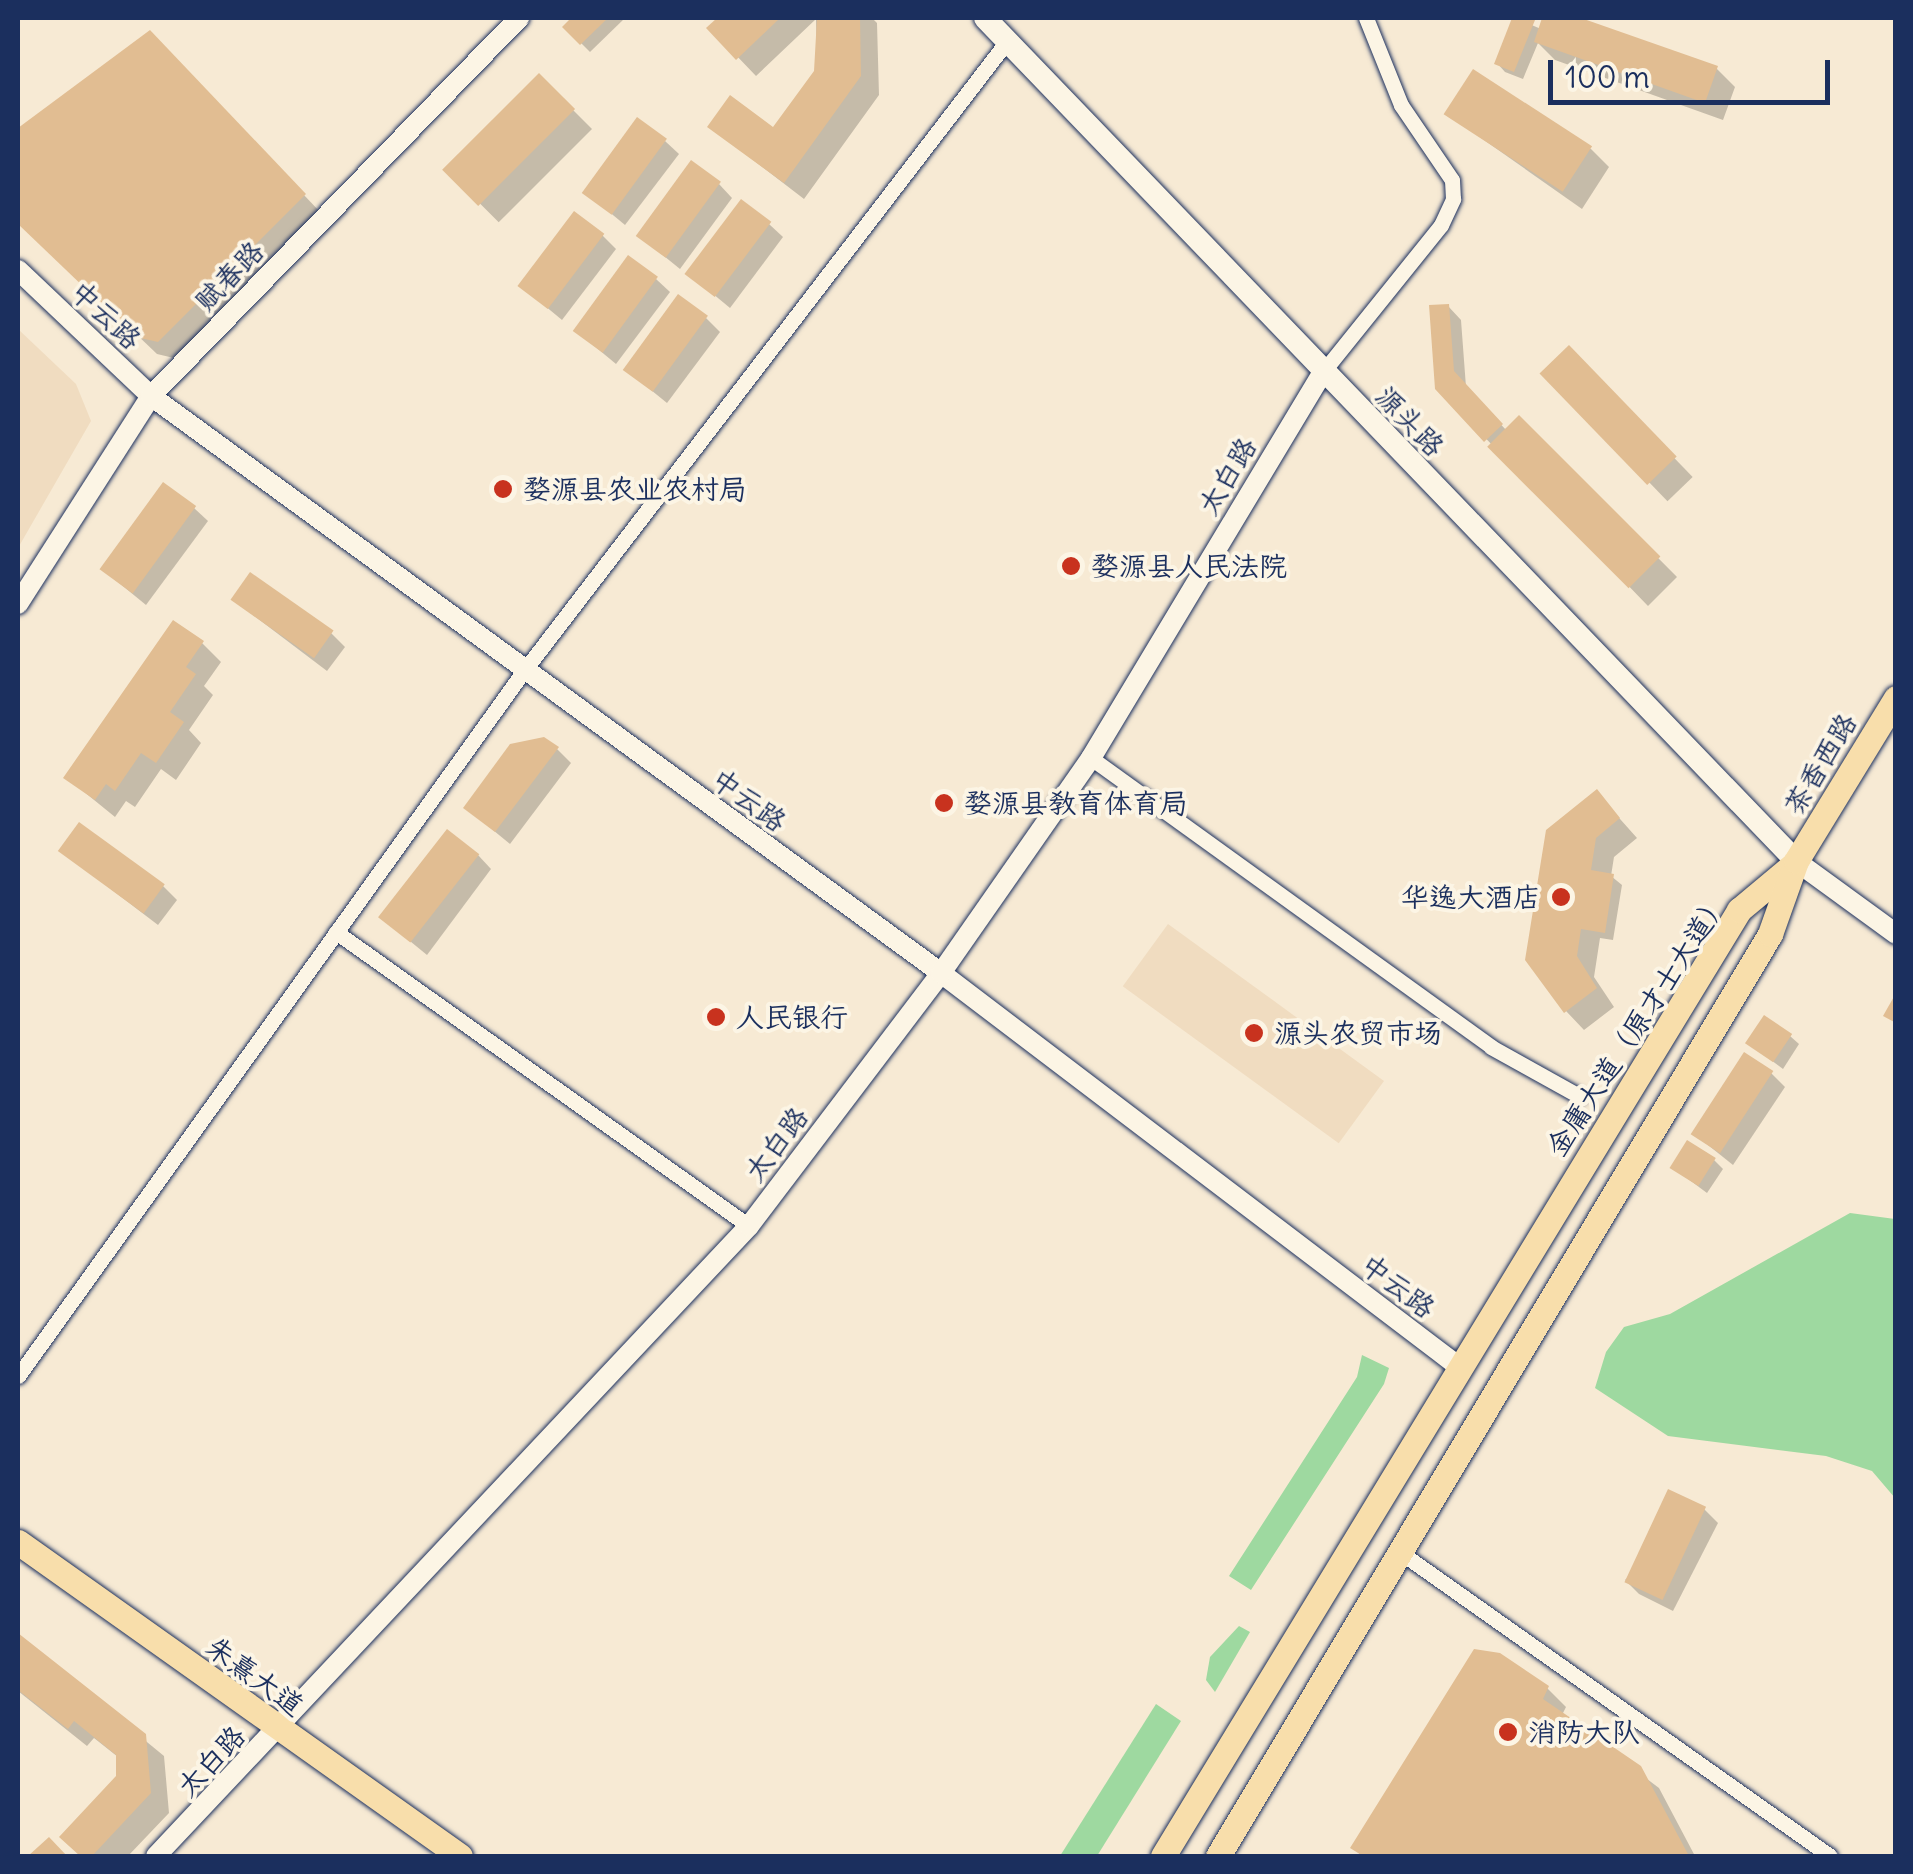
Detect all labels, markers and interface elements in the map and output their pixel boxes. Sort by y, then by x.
scale bar [1553,40,1836,102]
text: 100 m [1565,58,1650,96]
street label: 赋春路 [188,234,270,318]
street label: 中云路 [64,274,148,356]
street label: 源头路 [1369,379,1451,463]
street label: 太白路 [1191,431,1263,521]
place label: 婺源县农业农村局 [523,472,747,506]
marker: 婺源县农业农村局 [492,478,514,500]
place label: 婺源县人民法院 [1091,549,1287,583]
marker: 婺源县人民法院 [1060,555,1082,577]
street label: 茶香西路 [1777,707,1863,821]
street label: 中云路 [705,762,793,838]
place label: 婺源县教育体育局 [964,786,1188,820]
marker: 婺源县教育体育局 [933,792,955,814]
place label: 华逸大酒店 [1401,880,1541,914]
street label: 金庸大道（原才士大道） [1539,886,1735,1162]
marker: 华逸大酒店 [1550,886,1572,908]
place label: 人民银行 [736,1000,848,1034]
marker: 人民银行 [705,1006,727,1028]
place label: 源头农贸市场 [1274,1016,1442,1050]
marker: 源头农贸市场 [1243,1022,1265,1044]
street label: 太白路 [737,1100,815,1188]
street label: 中云路 [1354,1247,1442,1325]
street label: 朱熹大道 [200,1629,310,1723]
place label: 消防大队 [1528,1715,1640,1749]
street label: 太白路 [170,1719,252,1803]
marker: 消防大队 [1497,1721,1519,1743]

